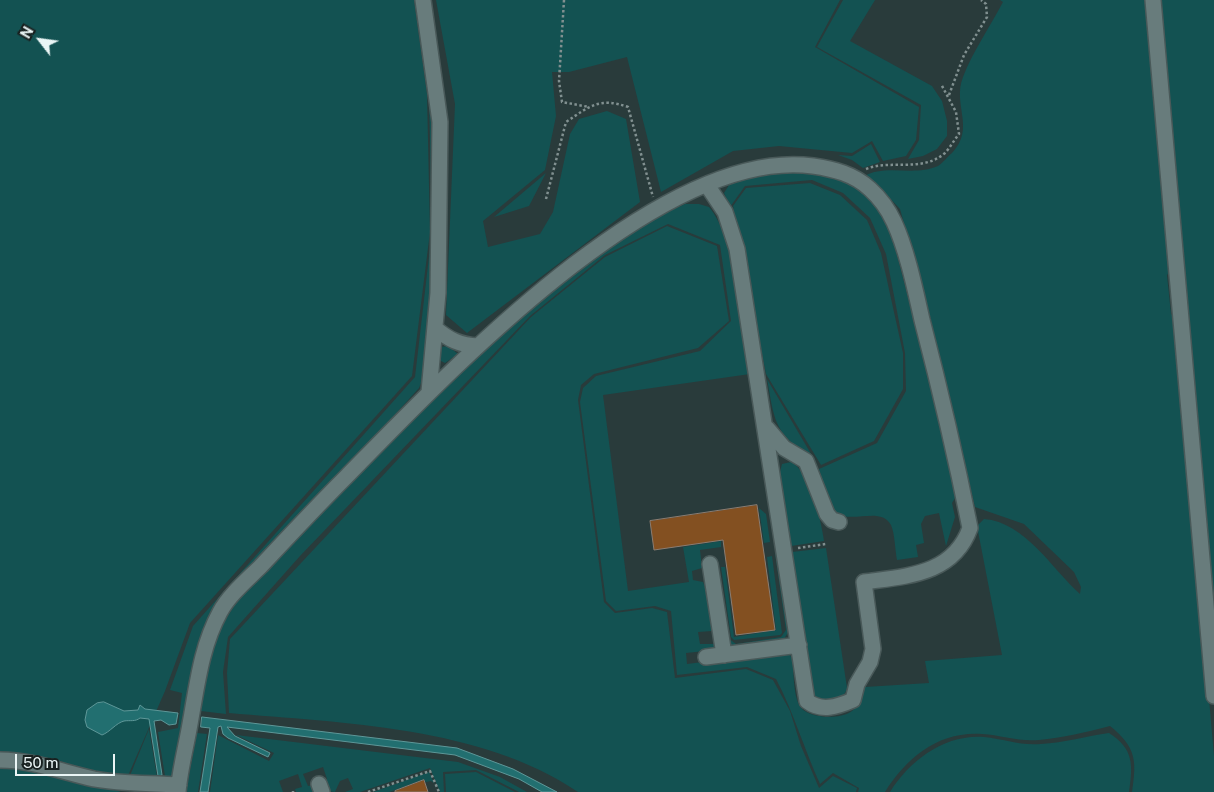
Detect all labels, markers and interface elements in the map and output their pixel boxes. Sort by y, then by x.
north arrow [15,15,65,65]
text: N [17,24,37,41]
scale bar [18,744,118,776]
text: 50 m [23,754,58,771]

